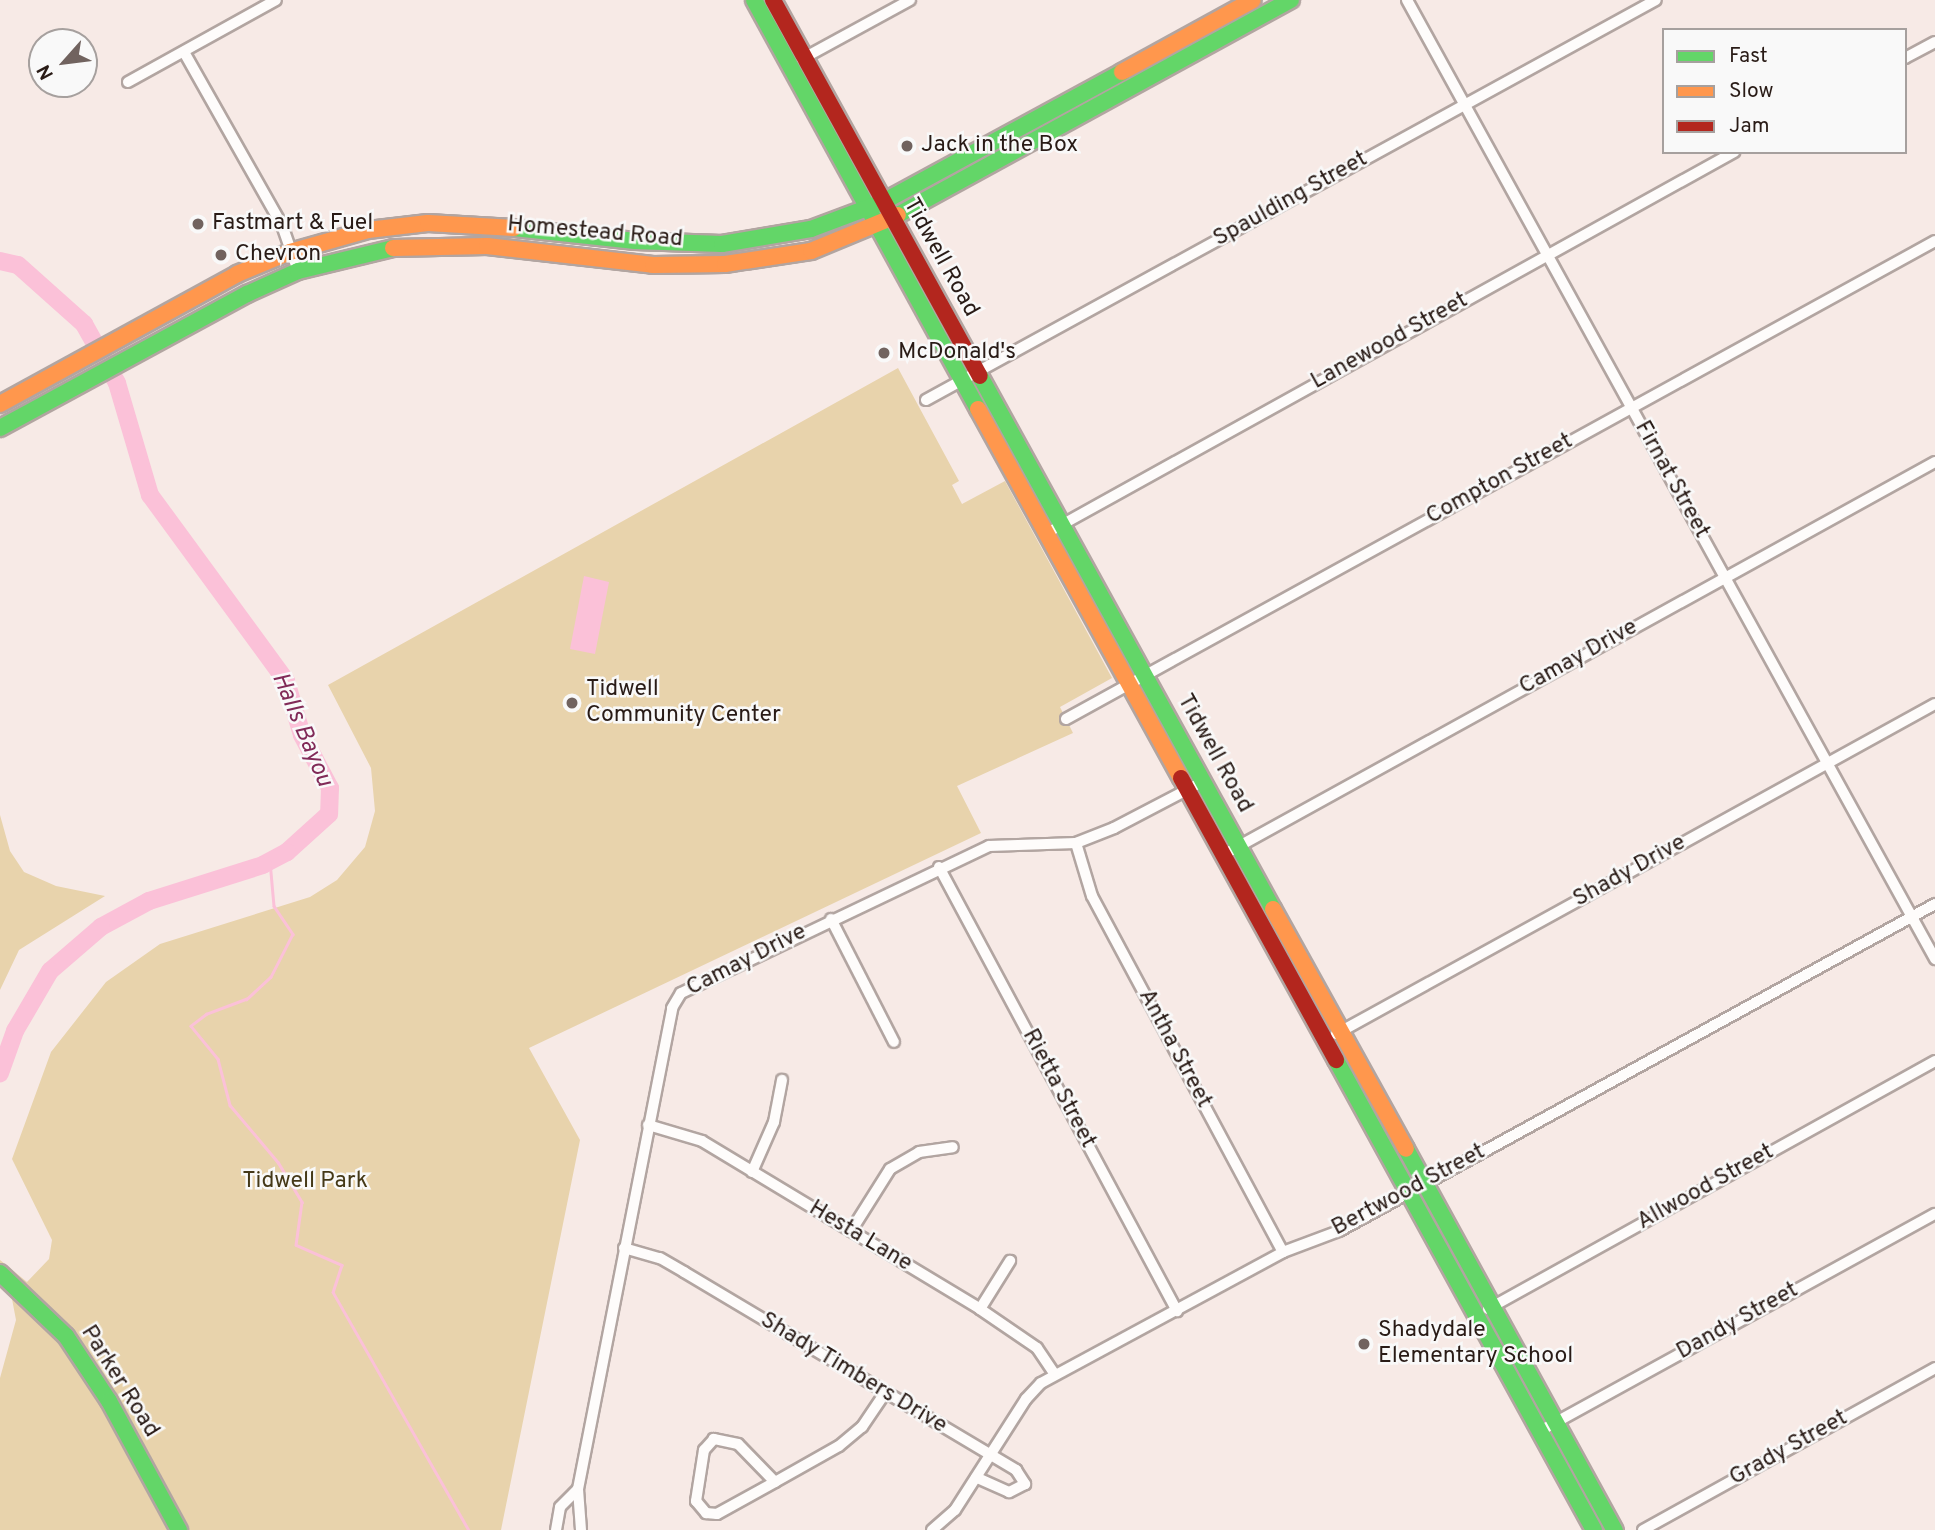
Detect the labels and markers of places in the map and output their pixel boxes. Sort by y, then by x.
place label: Jack in the Box [921,132,1078,160]
marker: Jack in the Box [899,138,915,154]
place label: Fastmart & Fuel [212,210,373,238]
marker: Fastmart & Fuel [190,216,206,232]
place label: Chevron [235,241,321,269]
marker: Chevron [213,247,229,263]
place label: McDonald's [898,339,1016,367]
marker: McDonald's [876,345,892,361]
place label: Tidwell Community Center [586,676,781,730]
marker: Tidwell Community Center [564,695,580,711]
place label: Shadydale Elementary School [1378,1317,1573,1371]
marker: Shadydale Elementary School [1356,1336,1372,1352]

